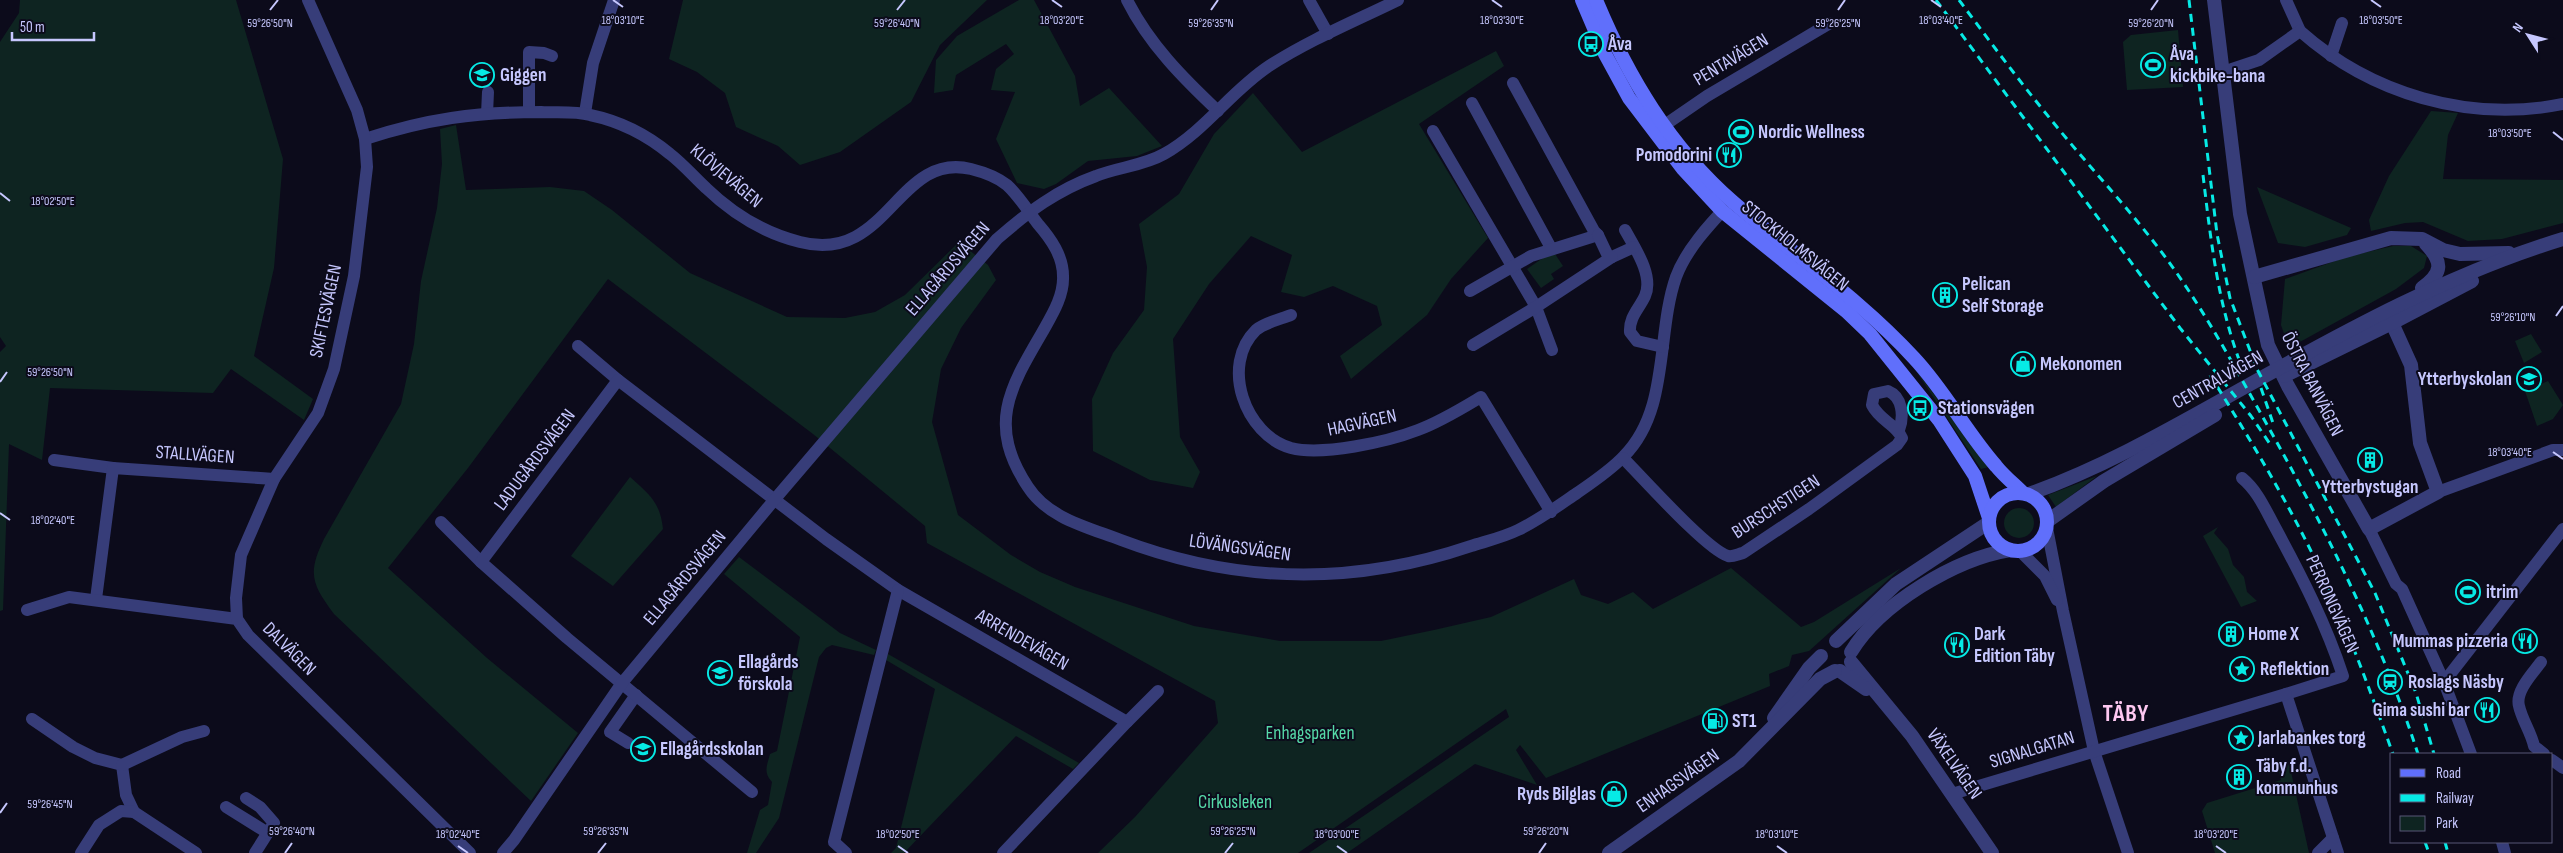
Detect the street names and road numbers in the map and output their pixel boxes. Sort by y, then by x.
street label: PENTAVÄGEN [1689,29,1773,91]
street label: KLÖVJEVÄGEN [685,139,767,213]
street label: STOCKHOLMSVÄGEN [1737,196,1853,296]
street label: ELLAGÅRDSVÄGEN [901,217,995,321]
street label: SKIFTESVÄGEN [305,262,347,360]
street label: ÖSTRA BANVÄGEN [2276,328,2348,440]
street label: CENTRALVÄGEN [2169,346,2267,414]
street label: HAGVÄGEN [1325,404,1399,442]
street label: LADUGÅRDSVÄGEN [489,405,581,515]
street label: STALLVÄGEN [155,441,235,469]
street label: BURSCHSTIGEN [1728,470,1824,544]
street label: ELLAGÅRDSVÄGEN [639,526,731,630]
street label: LÖVÄNGSVÄGEN [1188,529,1292,567]
street label: PERRONGVÄGEN [2300,551,2364,657]
street label: ARRENDEVÄGEN [971,604,1073,676]
street label: DALVÄGEN [257,617,321,681]
street label: VÄXELVÄGEN [1921,724,1987,804]
street label: SIGNALGATAN [1987,726,2077,774]
street label: ENHAGSVÄGEN [1632,744,1724,818]

